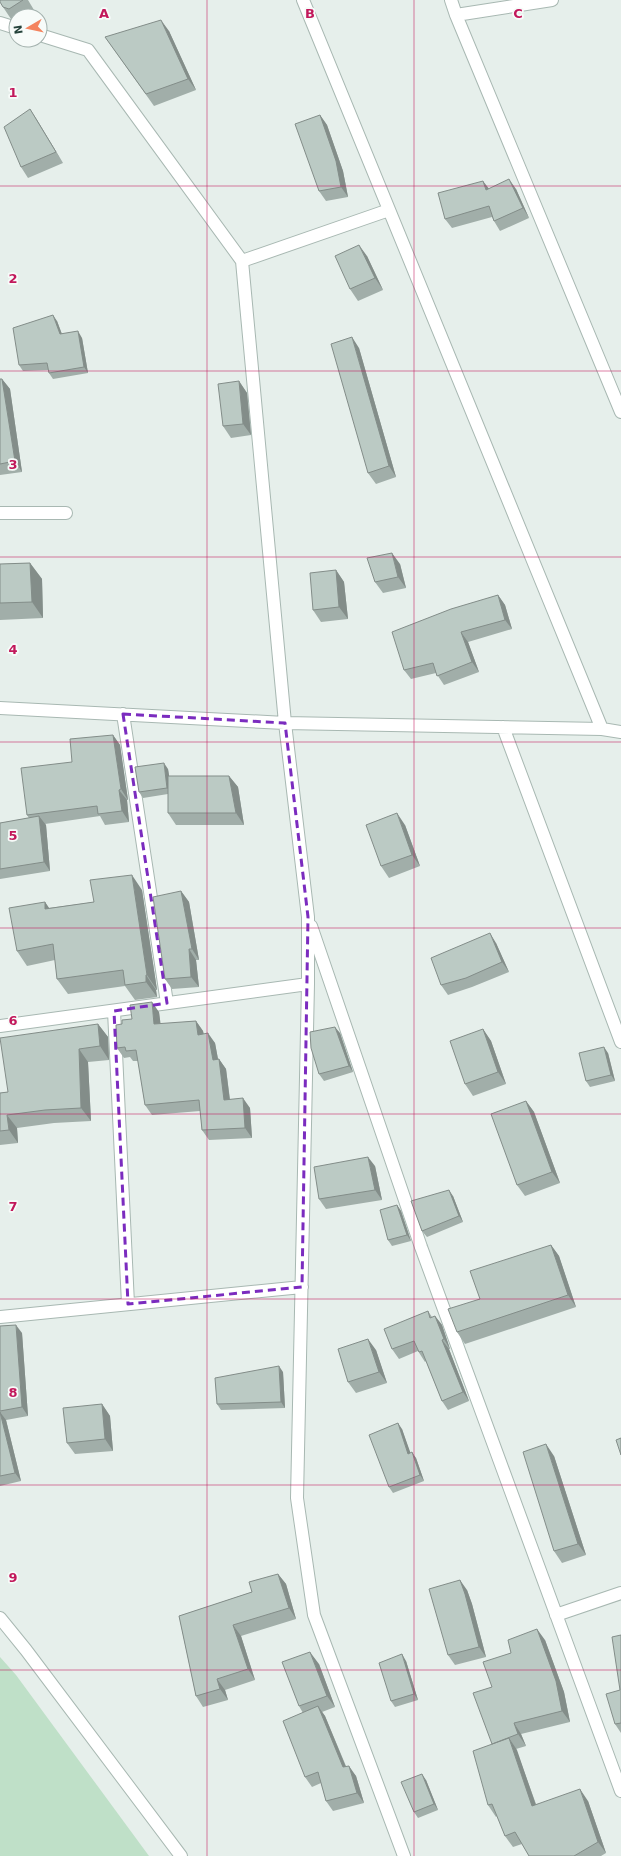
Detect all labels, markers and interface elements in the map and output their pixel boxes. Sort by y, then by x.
text: A [99,6,109,21]
text: B [305,6,315,21]
text: C [513,6,523,21]
north arrow [8,8,48,48]
text: N [11,24,26,35]
text: 1 [8,85,18,100]
text: 2 [8,271,18,286]
text: 3 [8,457,18,472]
text: 4 [8,642,18,657]
text: 5 [8,828,18,843]
text: 6 [8,1013,18,1028]
text: 7 [8,1199,18,1214]
text: 8 [8,1385,18,1400]
text: 9 [8,1570,18,1585]

